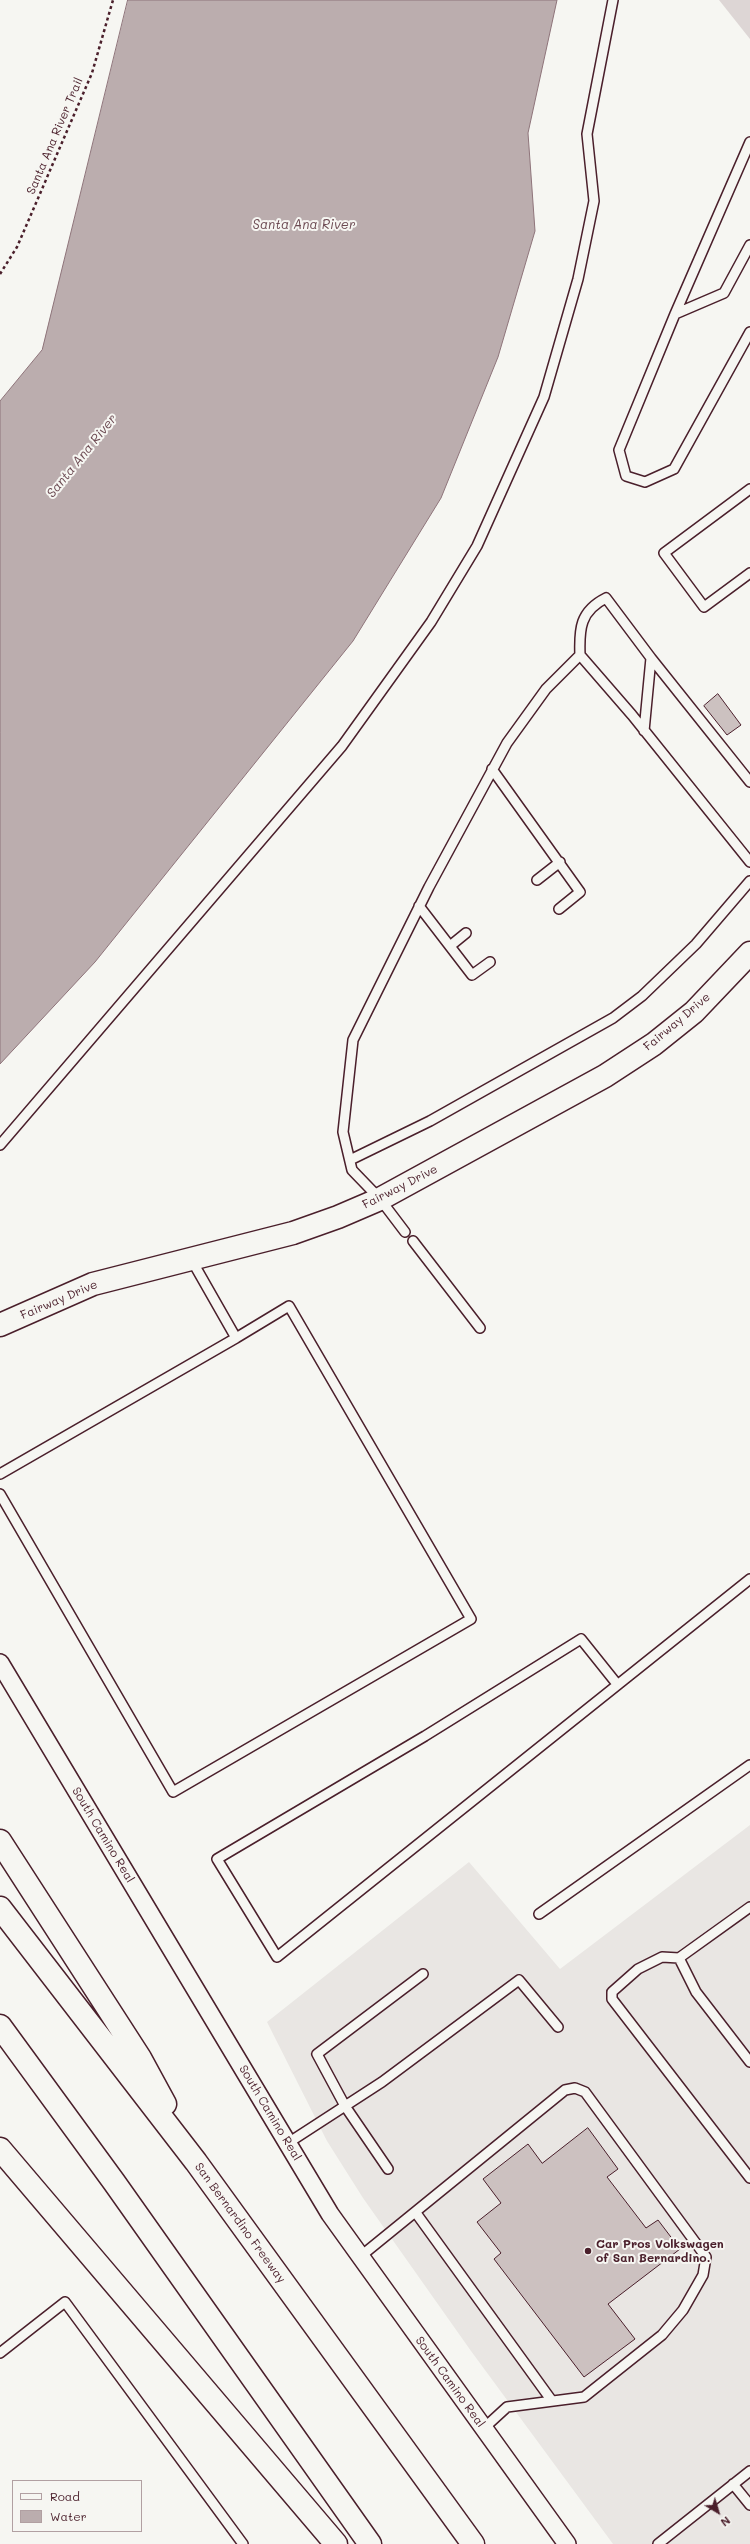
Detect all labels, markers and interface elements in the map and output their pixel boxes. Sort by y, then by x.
street label: Santa Ana River Trail [24,75,86,197]
water label: Santa Ana River [253,217,355,233]
water label: Santa Ana River [44,411,120,501]
street label: Fairway Drive [641,990,713,1054]
street label: Fairway Drive [360,1162,440,1212]
street label: Fairway Drive [18,1277,100,1323]
street label: South Camino Real [69,1785,137,1885]
street label: South Camino Real [236,2063,304,2163]
street label: San Bernardino Freeway [191,2160,289,2286]
place label: Car Pros Volkswagen of San Bernardino. [596,2237,724,2265]
marker: Car Pros Volkswagen of San Bernardino. [583,2246,593,2256]
street label: South Camino Real [412,2334,488,2430]
legend [12,2480,142,2532]
text: Road [50,2488,80,2504]
north arrow [698,2492,738,2532]
text: Water [50,2508,87,2524]
text: N [718,2513,734,2530]

